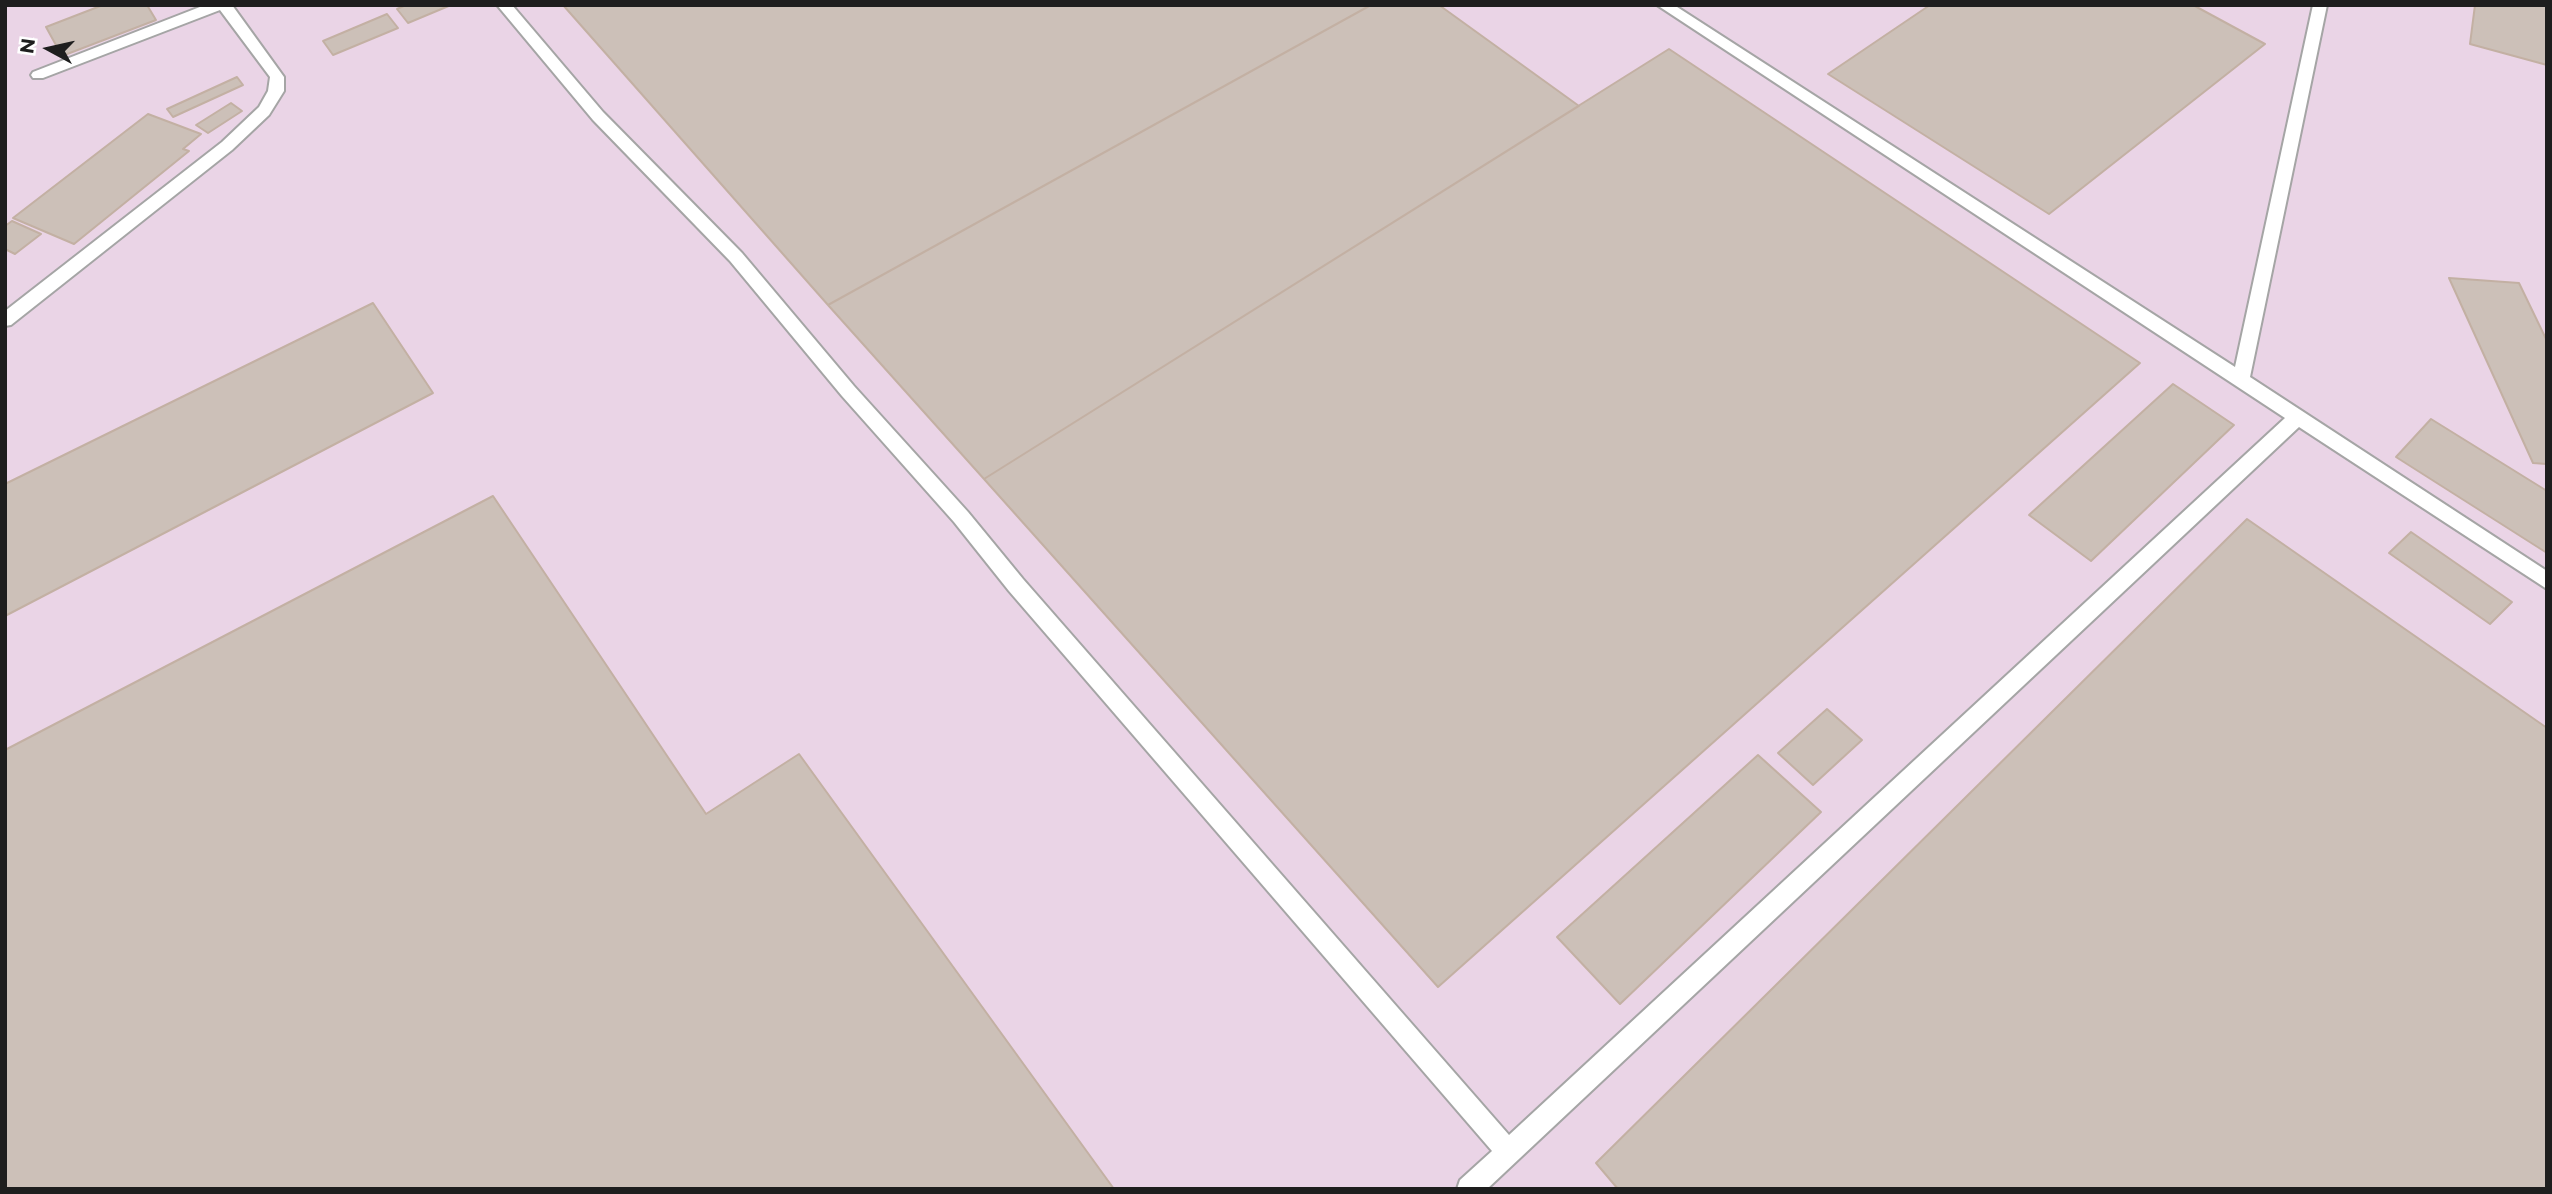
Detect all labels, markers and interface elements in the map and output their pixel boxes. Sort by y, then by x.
north arrow [14,14,84,84]
text: N [15,37,40,55]

